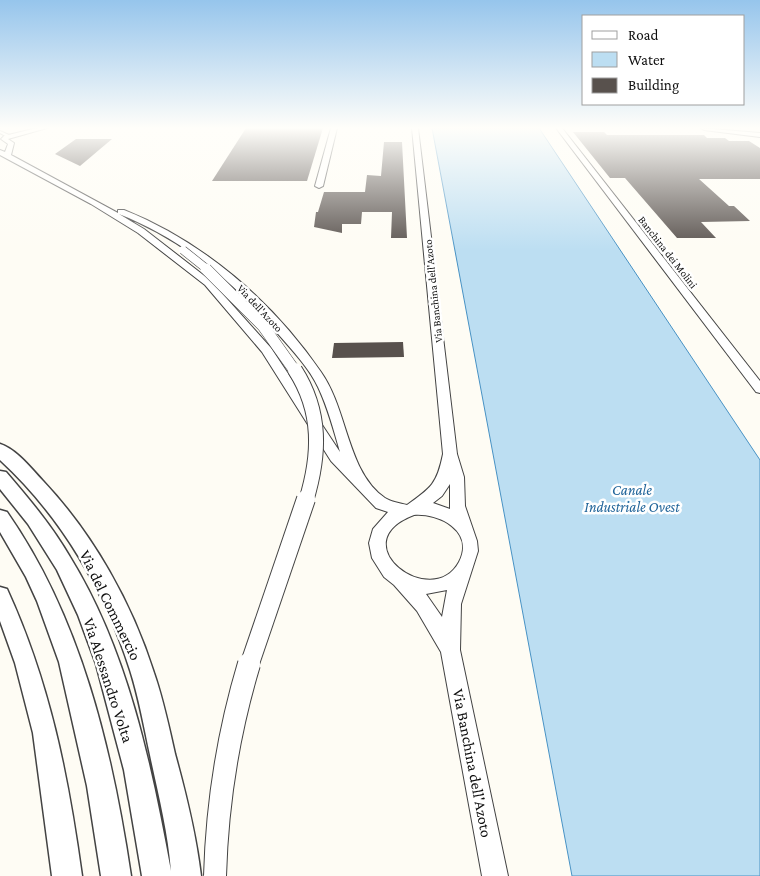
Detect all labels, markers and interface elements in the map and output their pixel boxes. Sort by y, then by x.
legend [582,15,745,105]
text: Road [628,27,659,43]
text: Water [628,52,665,68]
text: Building [628,77,679,94]
street label: Banchina dei Molini [636,214,700,290]
street label: Via Banchina dell'Azoto [422,238,444,343]
street label: Via dell'Azoto [235,282,285,335]
water label: Canale Industriale Ovest [584,482,680,515]
street label: Via del Commercio [77,547,145,663]
street label: Via Alessandro Volta [80,616,137,745]
street label: Via Banchina dell'Azoto [450,687,495,839]

